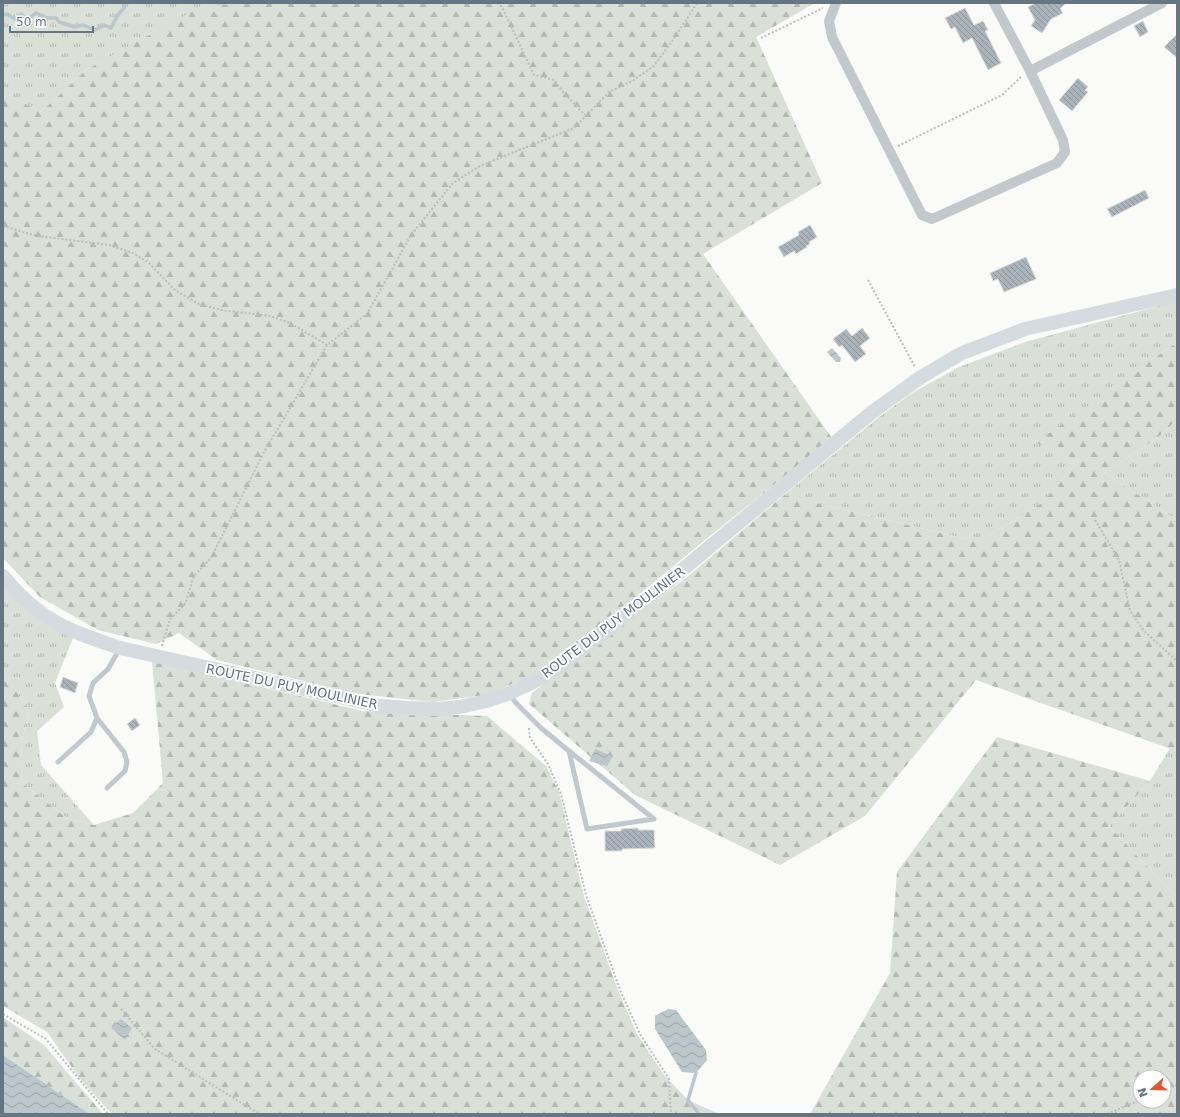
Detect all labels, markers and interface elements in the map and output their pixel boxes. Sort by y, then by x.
scale bar [10,8,93,34]
text: 50 m [16,15,47,29]
street label: ROUTE DU PUY MOULINIER [539,564,688,681]
street label: ROUTE DU PUY MOULINIER [205,661,379,712]
north arrow [1132,1069,1172,1109]
text: N [1135,1086,1151,1099]

